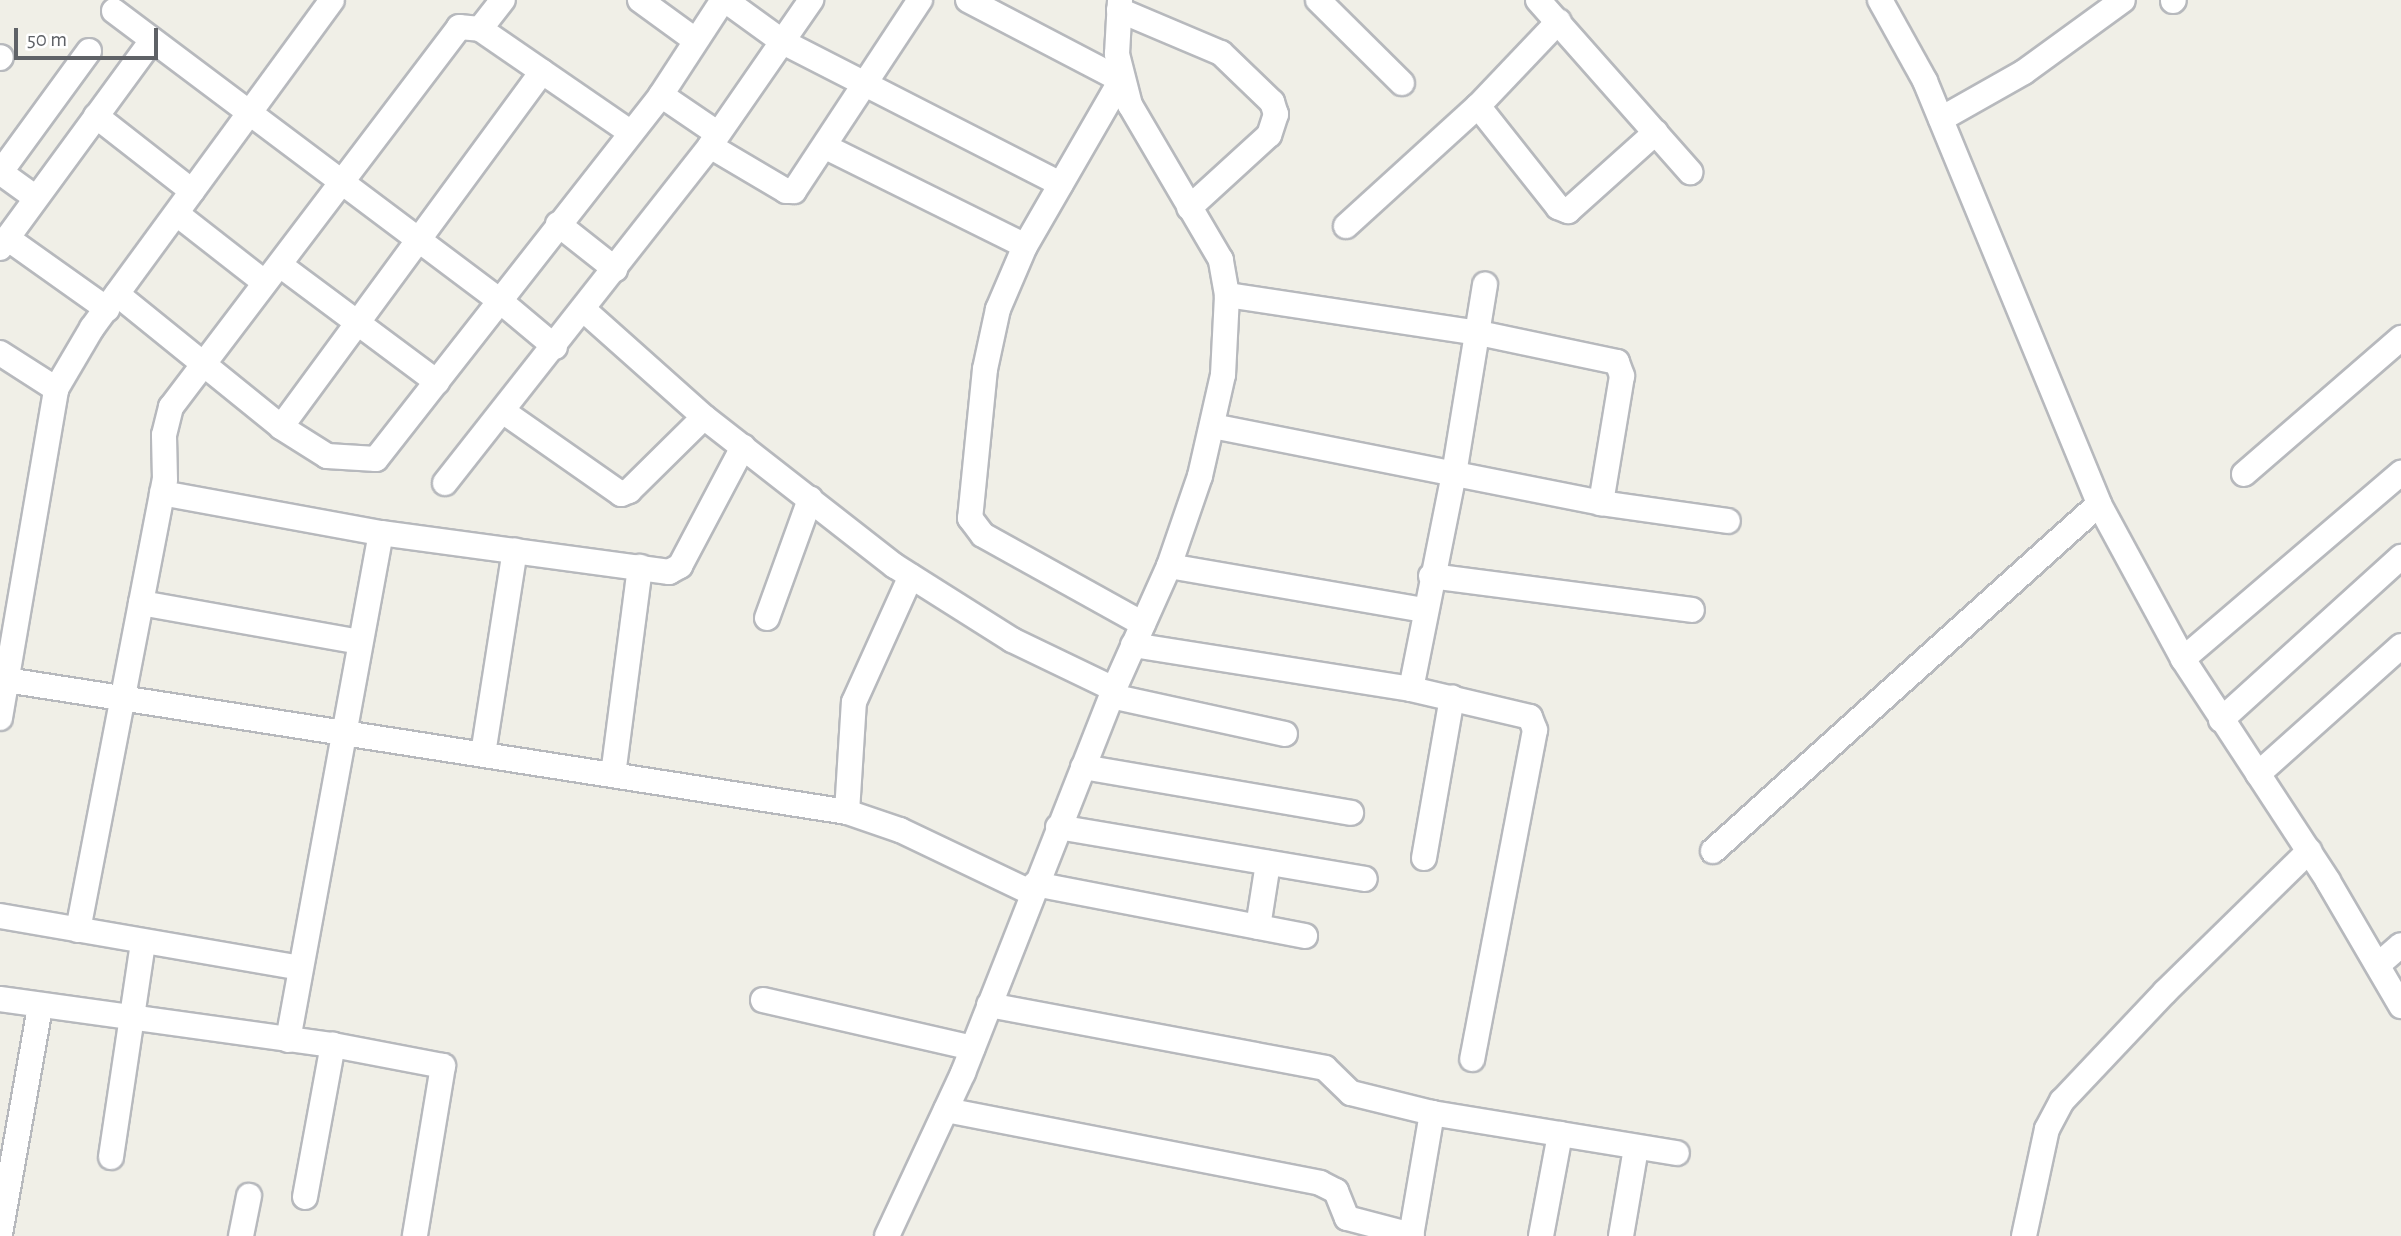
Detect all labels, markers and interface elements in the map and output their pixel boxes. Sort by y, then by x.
scale bar [18,14,161,58]
text: 50 m [27,29,67,50]

